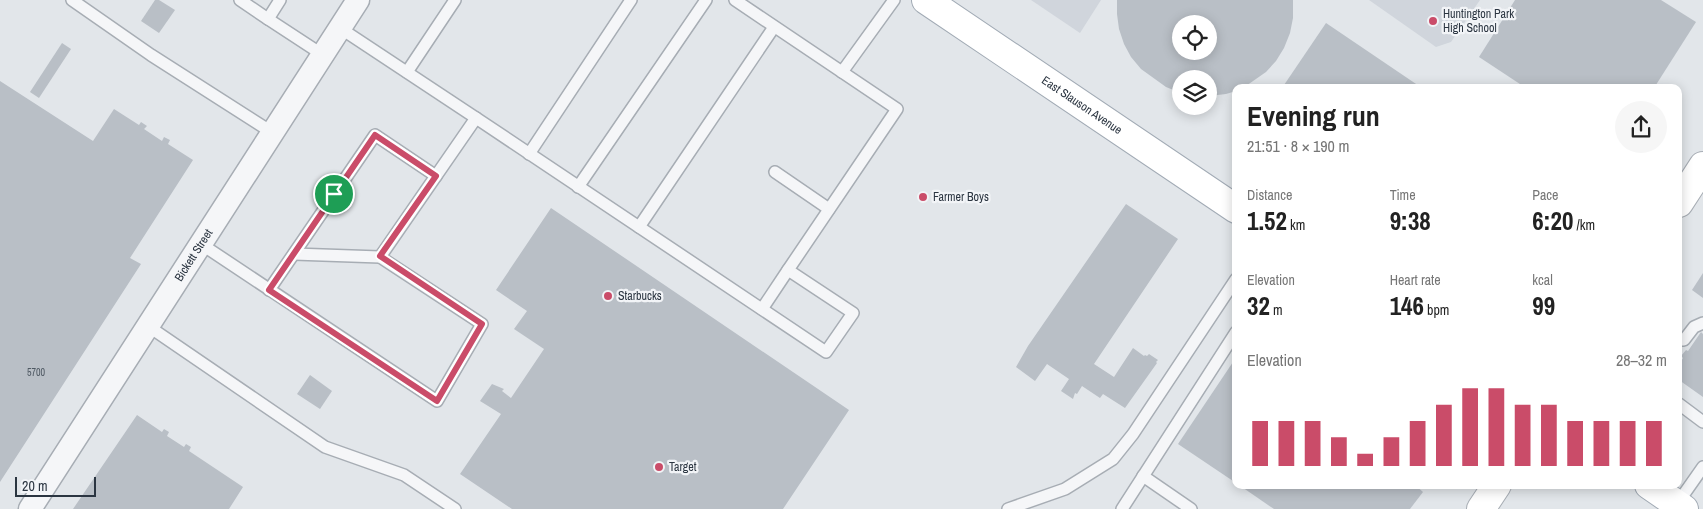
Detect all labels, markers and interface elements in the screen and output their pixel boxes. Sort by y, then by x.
place label: Huntington Park High School [1443,6,1514,36]
map controls [1172,15,1217,115]
button: locate [1172,15,1217,60]
marker: Huntington Park High School [1427,15,1439,27]
button: layers [1172,70,1217,115]
street label: East Slauson Avenue [1039,72,1125,138]
text: Evening run [1247,97,1380,135]
button: share [1615,101,1667,153]
text: 21:51 · 8 × 190 m [1247,135,1350,157]
pin [313,173,355,215]
icon: arrive [320,180,348,208]
text: Distance [1247,186,1292,204]
text: Time [1390,186,1416,204]
text: Pace [1532,186,1559,204]
place label: Farmer Boys [933,189,989,205]
marker: Farmer Boys [917,191,929,203]
text: 1.52 [1247,204,1287,238]
text: 9:38 [1390,204,1431,238]
text: 6:20 [1532,204,1573,238]
text: km [1287,216,1305,234]
text: /km [1573,216,1595,234]
street label: Bickett Street [171,226,216,284]
text: Elevation [1247,271,1295,289]
text: Heart rate [1390,271,1441,289]
text: kcal [1532,271,1553,289]
place label: Starbucks [618,288,662,304]
text: 32 [1247,289,1270,323]
text: 146 [1390,289,1424,323]
text: 99 [1532,289,1555,323]
marker: Starbucks [602,290,614,302]
text: m [1270,301,1283,319]
text: bpm [1424,301,1449,319]
text: Elevation [1247,349,1302,371]
text: 28–32 m [1616,349,1667,371]
house number: 5700 [27,366,46,379]
place label: Target [669,459,697,475]
marker: Target [653,461,665,473]
scale bar [15,474,96,497]
text: 20 m [22,477,48,495]

